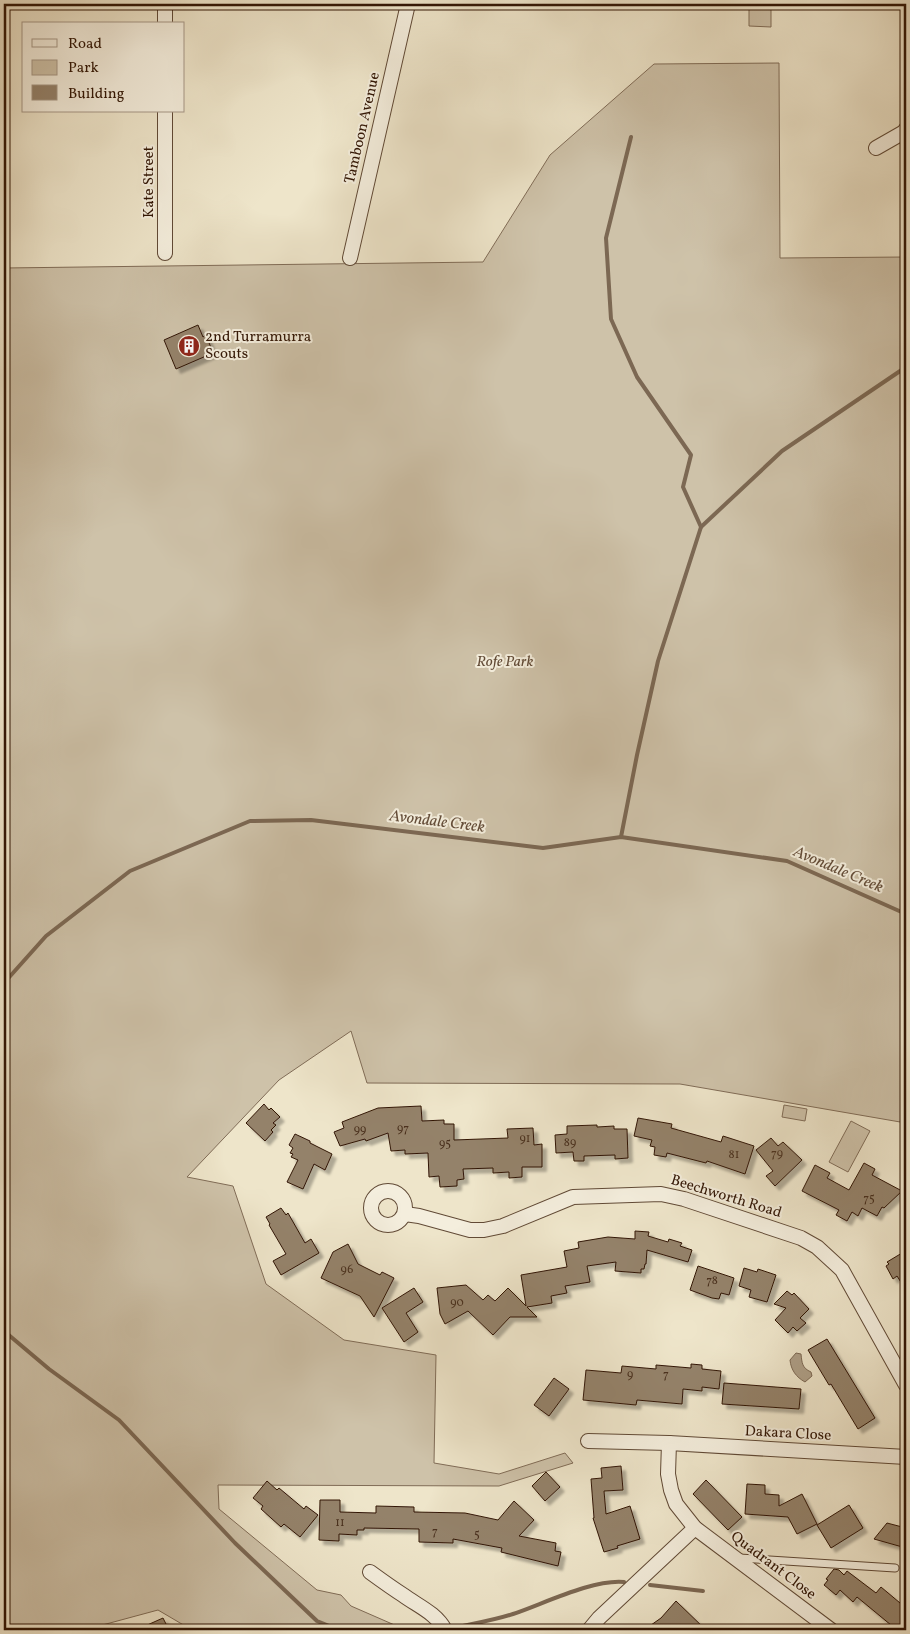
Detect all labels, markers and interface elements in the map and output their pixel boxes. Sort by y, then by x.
legend [22,22,185,112]
text: Road [68,34,102,55]
text: Park [68,58,99,79]
street label: Tamboon Avenue [340,70,386,186]
text: Building [68,84,125,105]
street label: Kate Street [139,146,160,218]
place label: 2nd Turramurra Scouts [205,327,311,365]
building icon: 2nd Turramurra Scouts [177,334,201,358]
park label: Rofe Park [477,652,533,673]
water label: Avondale Creek [387,805,486,839]
water label: Avondale Creek [789,841,887,899]
house number: 97 [397,1121,409,1137]
house number: 99 [354,1122,366,1138]
house number: 91 [520,1131,530,1147]
house number: 89 [564,1135,576,1151]
house number: 95 [439,1136,451,1152]
house number: 79 [771,1146,783,1162]
house number: 81 [729,1147,739,1163]
street label: Beechworth Road [668,1170,784,1224]
house number: 75 [863,1191,875,1207]
house number: 96 [341,1262,353,1278]
house number: 78 [706,1273,718,1289]
house number: 90 [450,1295,464,1311]
house number: 9 [627,1367,633,1383]
house number: 7 [663,1367,669,1383]
street label: Dakara Close [744,1421,832,1447]
house number: 11 [335,1515,345,1531]
house number: 7 [432,1524,438,1540]
house number: 5 [474,1527,480,1543]
street label: Quadrant Close [726,1527,820,1605]

